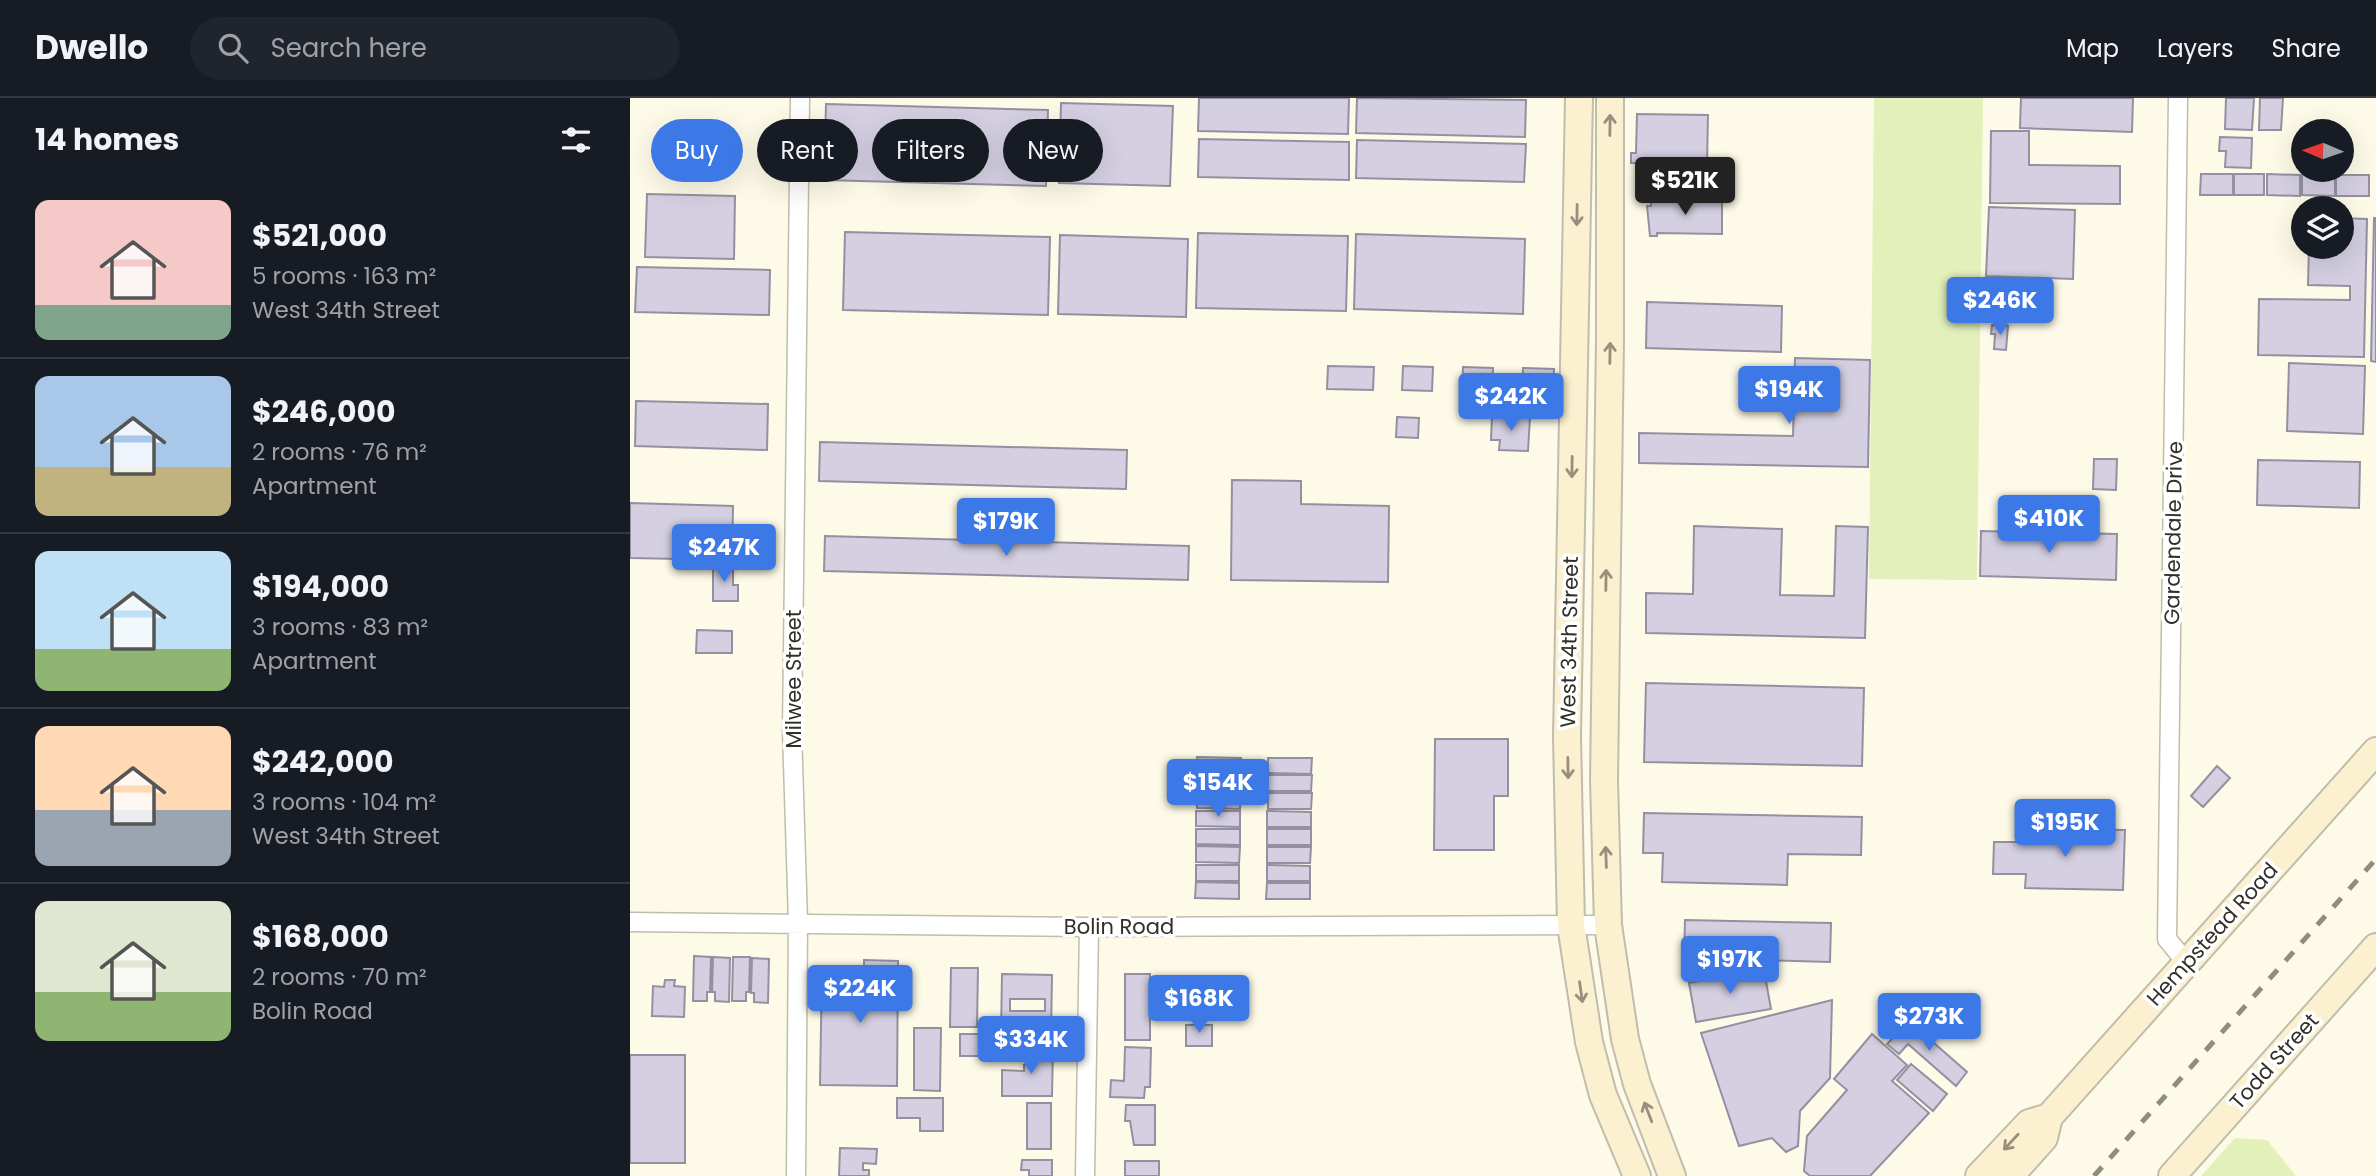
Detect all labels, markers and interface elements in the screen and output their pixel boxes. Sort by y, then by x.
search box [190,17,680,80]
text: Dwello [35,24,148,71]
icon: search [214,29,252,67]
text: Search here [270,30,427,66]
text: Map [2066,32,2119,65]
text: Layers [2157,32,2233,65]
text: Share [2271,32,2341,65]
one-way arrow [1603,114,1616,137]
text: 14 homes [35,118,179,161]
chip: Buy [651,119,743,182]
chip: Rent [757,119,858,182]
chip: Filters [872,119,989,182]
chip: New [1003,119,1103,182]
north arrow [2291,119,2354,182]
map controls [2291,119,2354,259]
icon: filters [557,121,595,159]
pin: $521K [1636,158,1734,217]
text: $521K [1651,164,1719,196]
button: layers [2291,196,2354,259]
one-way arrow [1570,203,1584,226]
text: $521,000 [252,214,387,257]
icon: home [91,228,175,312]
text: 5 rooms · 163 m² [252,260,436,292]
pin: $246K [1951,278,2049,337]
text: $246K [1963,284,2037,316]
text: West 34th Street [252,294,440,326]
one-way arrow [1603,342,1617,365]
pin: $194K [1740,366,1838,426]
text: $194K [1754,373,1824,405]
pin: $242K [1462,374,1560,433]
text: $242K [1474,380,1548,412]
text: $246,000 [252,390,396,433]
icon: home [91,404,175,488]
text: 2 rooms · 76 m² [252,436,427,468]
street label: Gardendale Drive [2157,441,2189,625]
one-way arrow [1566,455,1579,478]
text: Apartment [252,470,377,502]
pin: $410K [2000,496,2098,555]
pin: $179K [957,498,1055,558]
text: $410K [2014,502,2084,534]
text: $179K [973,505,1039,537]
pin: $247K [675,524,773,584]
text: $247K [688,531,760,563]
street label: West 34th Street [1553,556,1585,728]
text: $194,000 [252,565,389,608]
one-way arrow [1599,569,1613,592]
icon: home [91,579,175,663]
street label: Milwee Street [779,610,808,748]
text: 3 rooms · 83 m² [252,611,428,643]
text: Apartment [252,645,377,677]
text: $242,000 [252,740,394,783]
icon: home [91,754,175,838]
one-way arrow [1561,756,1575,779]
pin: $154K [1169,760,1267,819]
text: $154K [1183,766,1253,798]
text: 3 rooms · 104 m² [252,786,436,818]
pin: $195K [2016,800,2114,859]
text: $195K [2031,806,2099,838]
text: West 34th Street [252,820,440,852]
one-way arrow [1599,846,1613,869]
street label: Hempstead Road [2140,856,2284,1012]
street label: Bolin Road [1064,912,1174,941]
text: $168,000 [252,915,389,958]
icon: home [91,929,175,1013]
pin: $197K [1681,936,1779,996]
text: $197K [1697,943,1763,975]
text: 2 rooms · 70 m² [252,961,427,993]
pin: $224K [811,965,909,1025]
text: $224K [823,972,897,1004]
pin: $168K [1150,976,1248,1035]
one-way arrow [1575,981,1588,1003]
text: $168K [1164,982,1234,1014]
pin: $273K [1880,993,1978,1053]
text: Bolin Road [252,995,373,1027]
text: $273K [1894,1000,1964,1032]
street label: Todd Street [2223,1007,2325,1115]
pin: $334K [982,1016,1080,1076]
text: $334K [994,1023,1068,1055]
one-way arrow [1640,1102,1653,1124]
one-way arrow [2002,1133,2019,1150]

